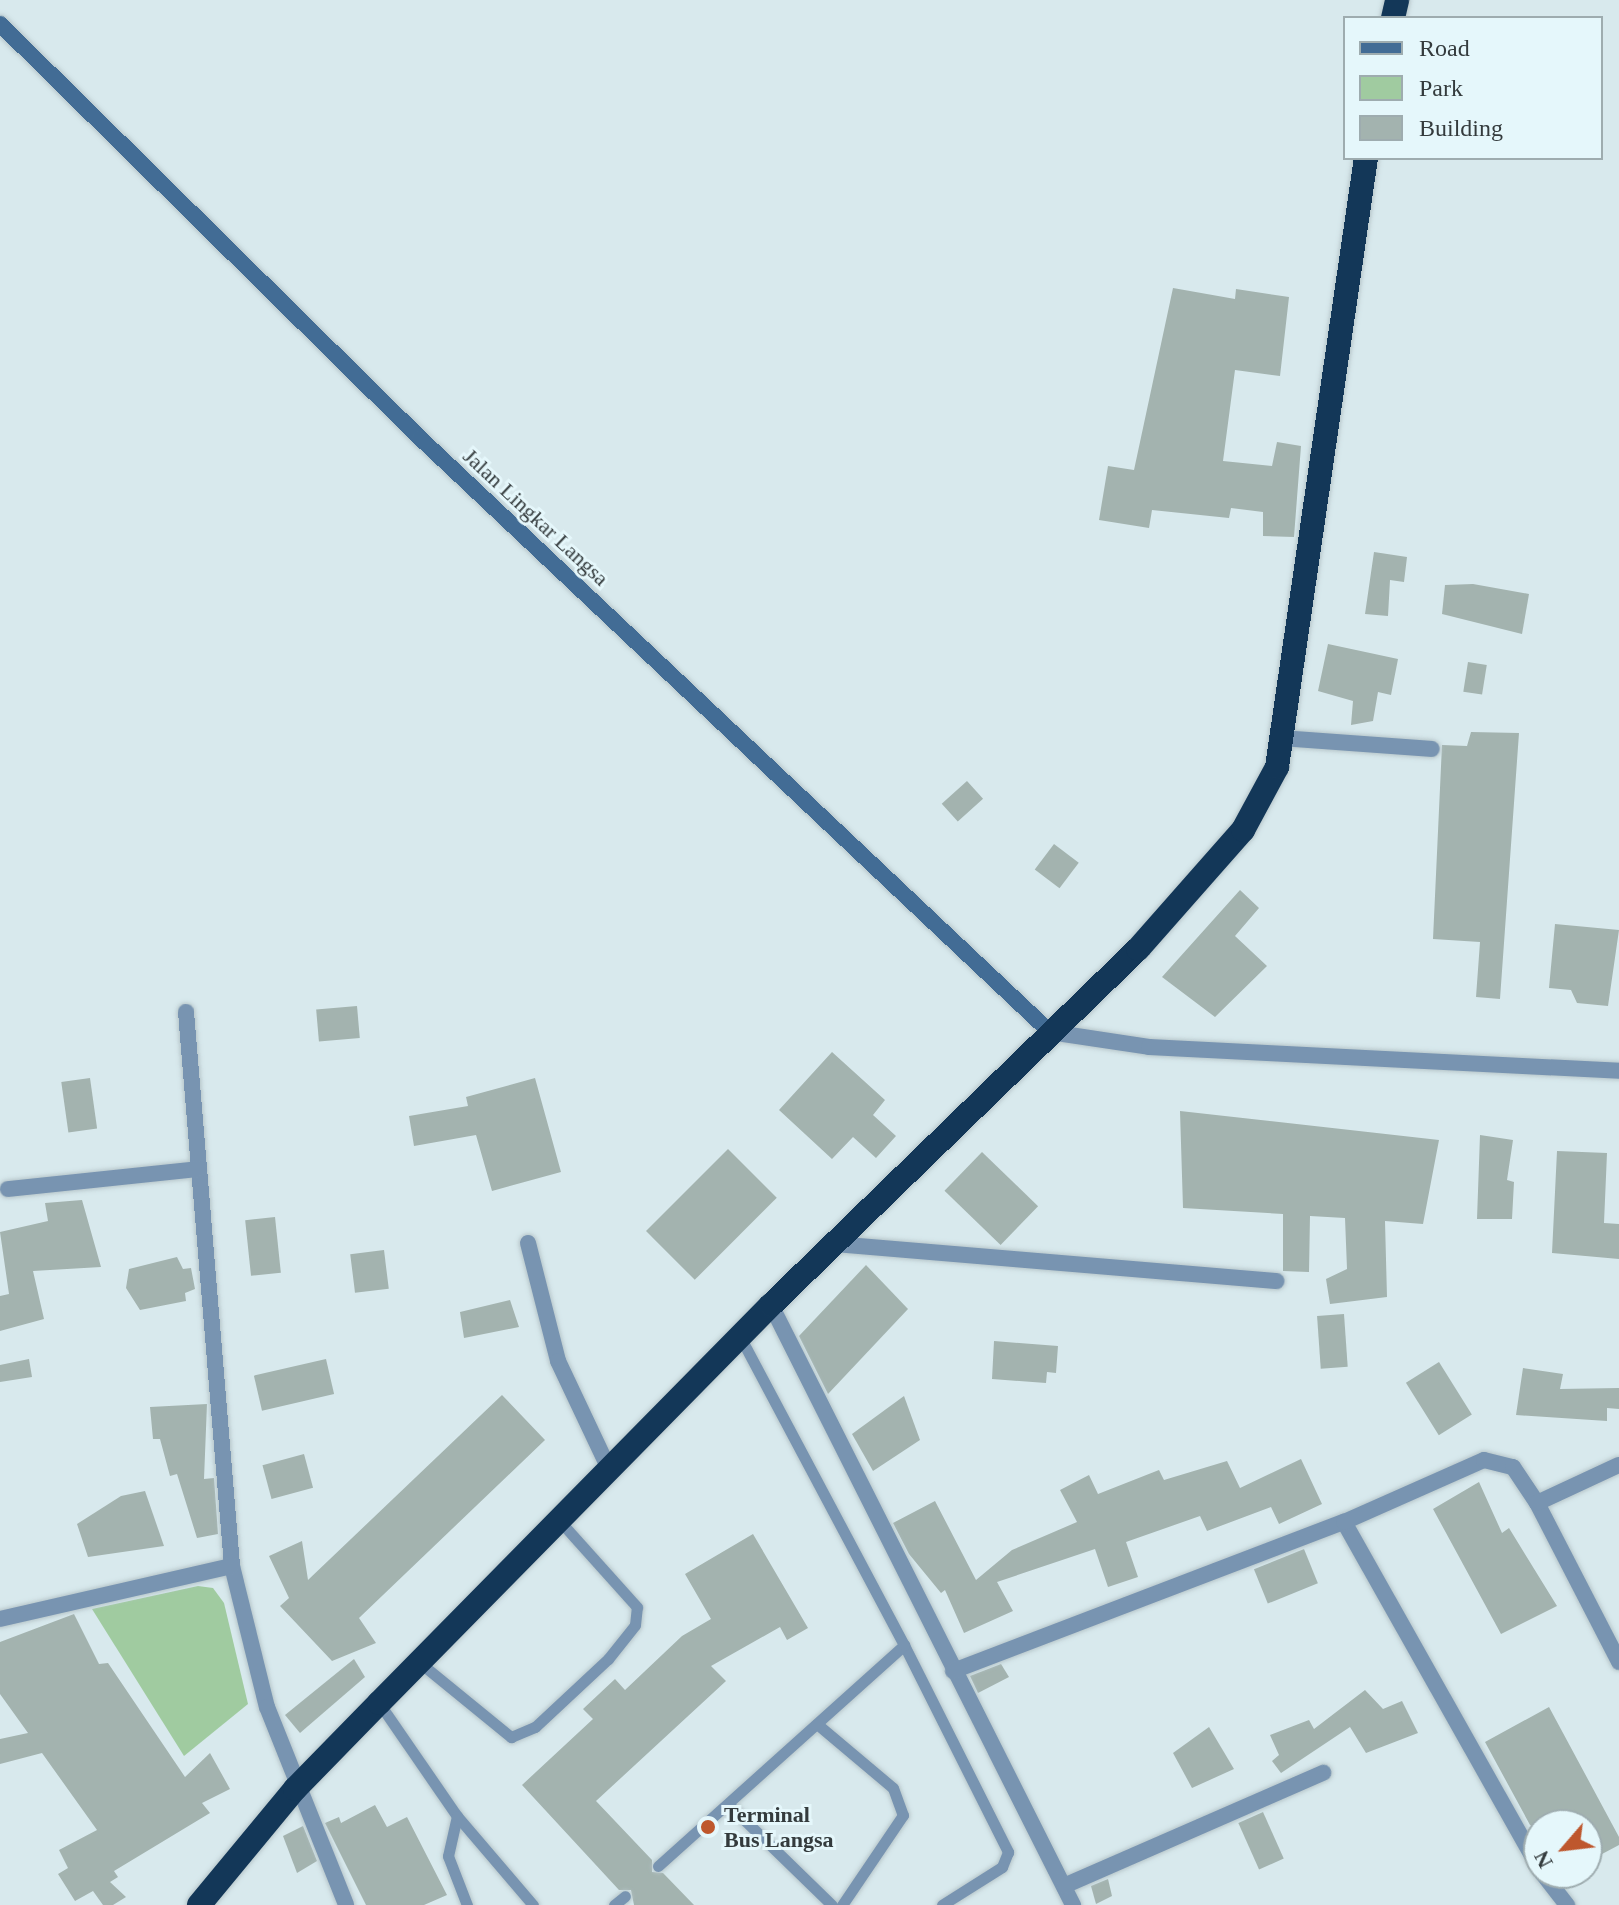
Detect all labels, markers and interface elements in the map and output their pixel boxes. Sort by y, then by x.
legend [1343,16,1603,160]
text: Road [1419,35,1470,61]
text: Park [1419,75,1463,101]
text: Building [1419,115,1503,141]
street label: Jalan Lingkar Langsa [458,443,614,591]
place label: Terminal Bus Langsa [724,1801,833,1852]
north arrow [1523,1809,1603,1889]
marker: Terminal Bus Langsa [699,1818,717,1836]
text: N [1528,1847,1558,1872]

